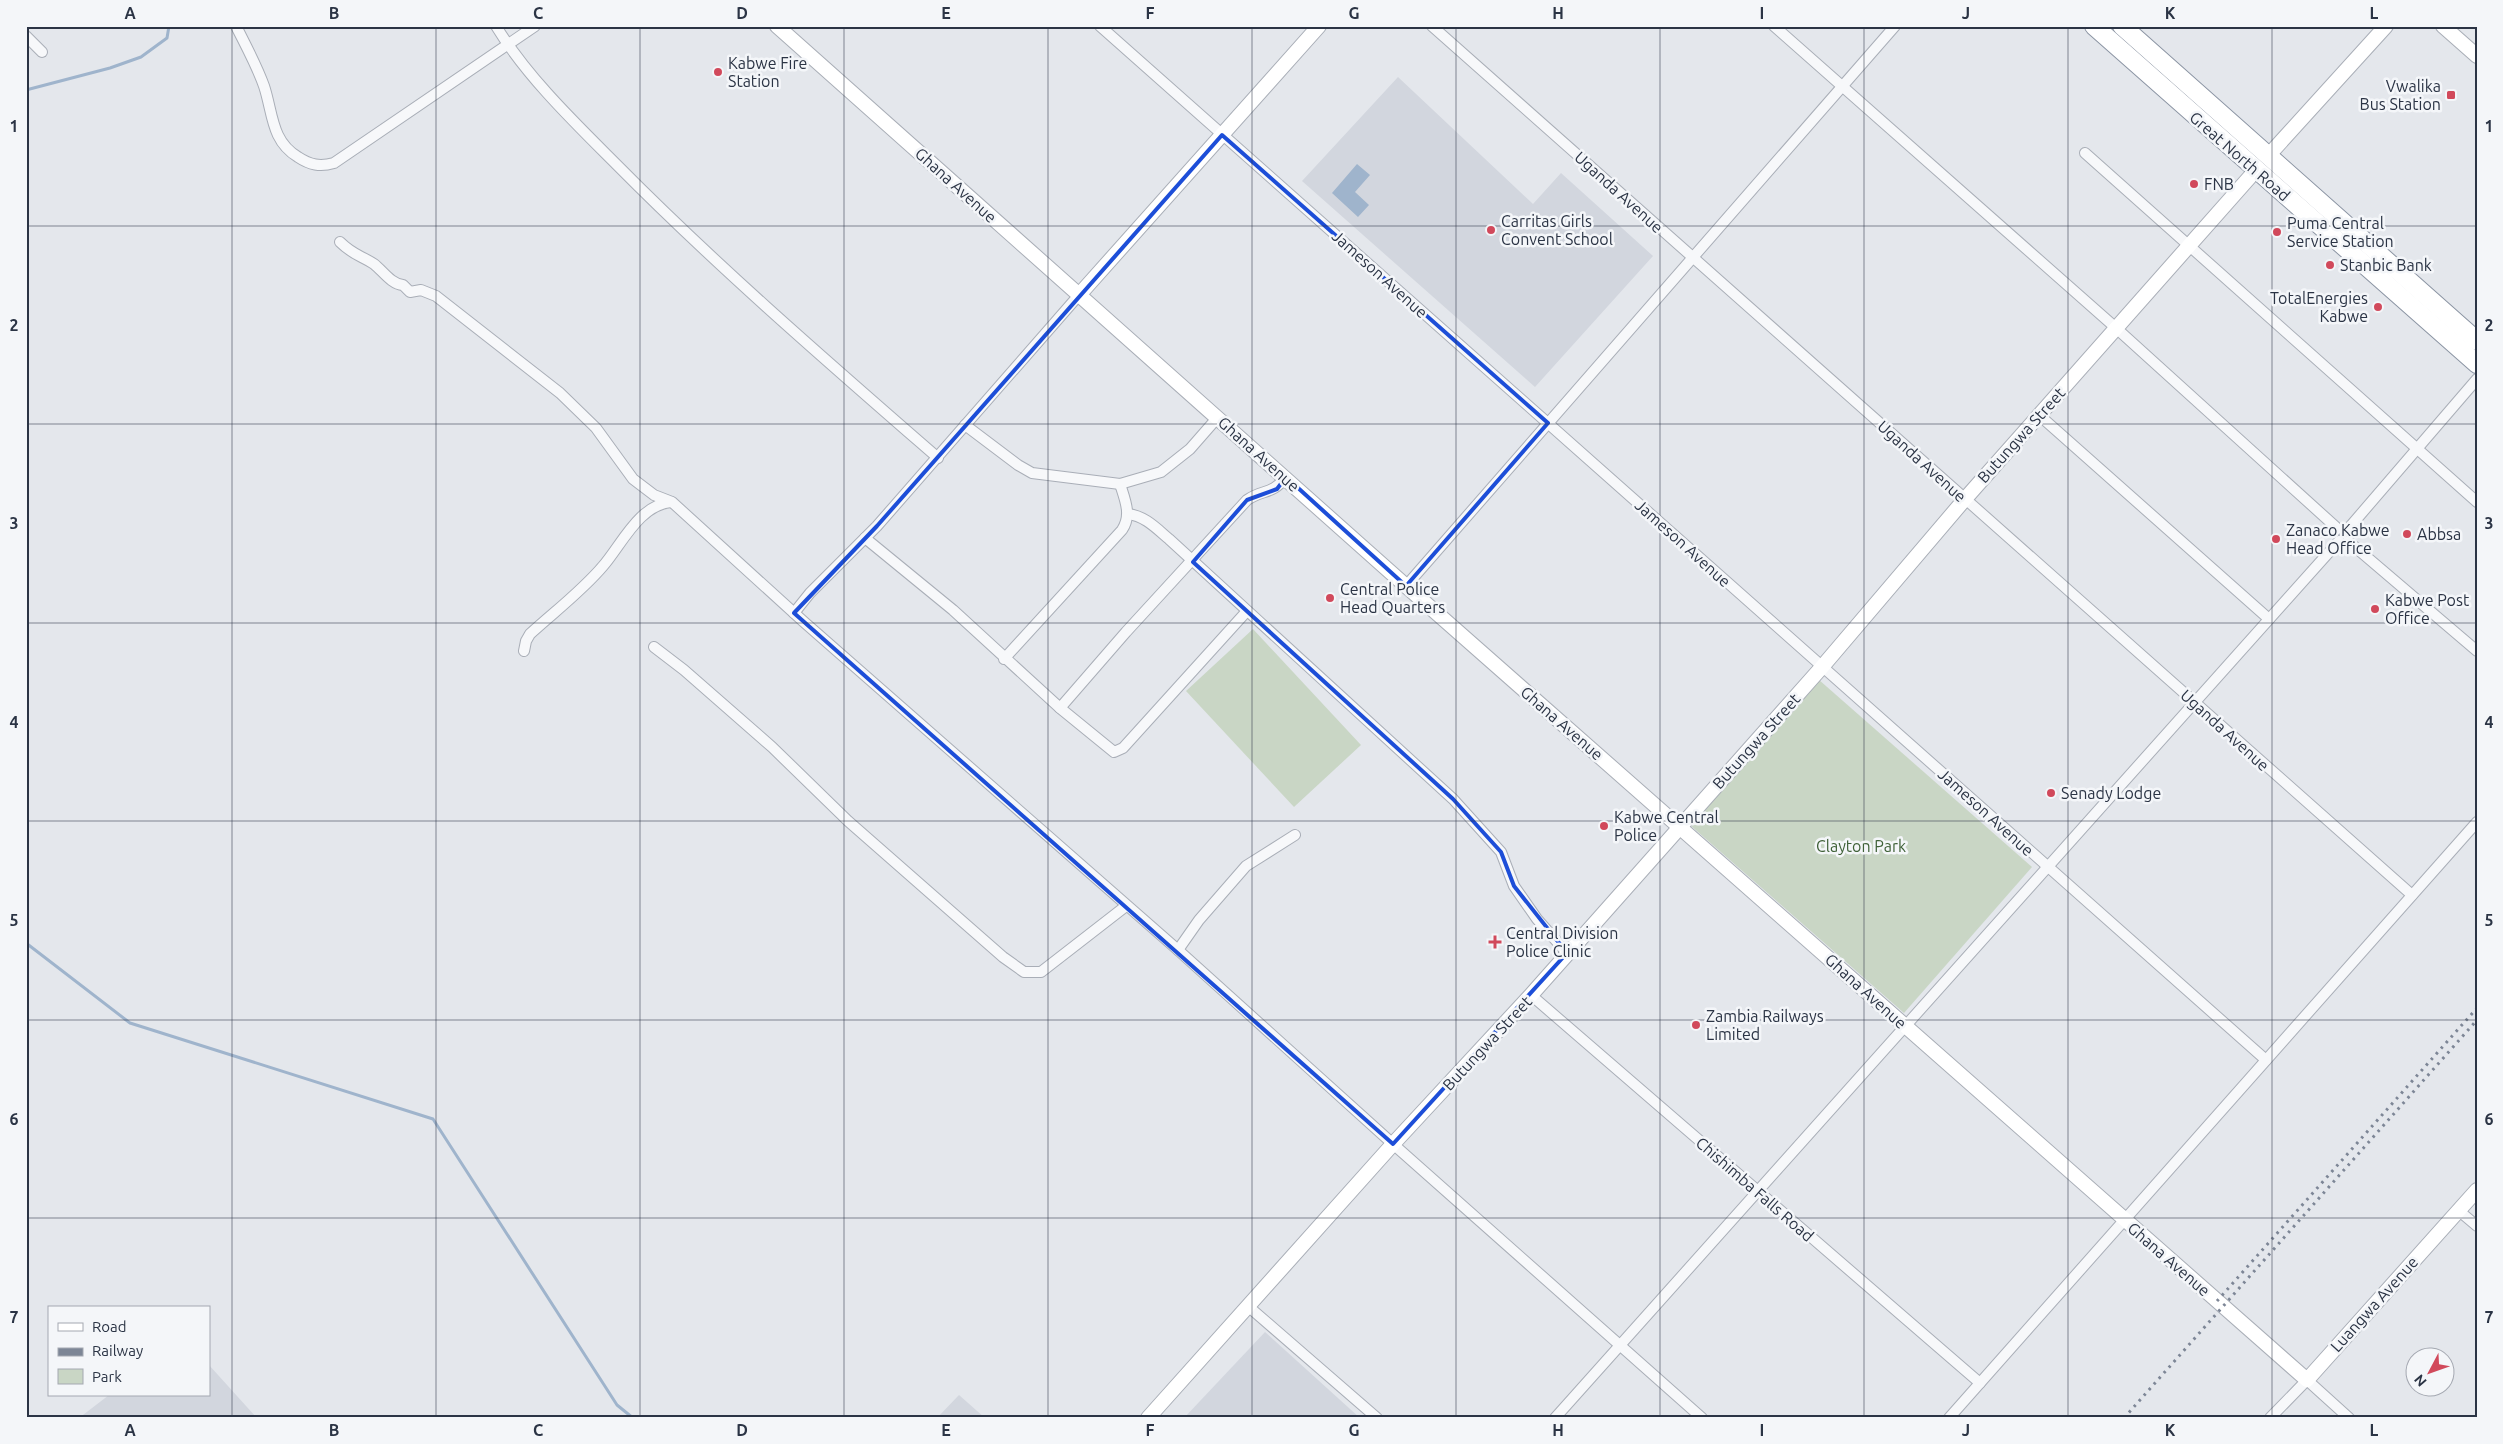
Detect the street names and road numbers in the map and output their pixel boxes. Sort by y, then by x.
street label: Great North Road [2186,108,2294,204]
street label: Ghana Avenue [912,144,1000,226]
street label: Uganda Avenue [1571,148,1667,236]
street label: Jameson Avenue [1329,227,1431,321]
street label: Butungwa Street [1973,383,2069,486]
street label: Ghana Avenue [1215,413,1303,495]
street label: Uganda Avenue [1874,417,1970,505]
street label: Jameson Avenue [1632,496,1734,590]
street label: Ghana Avenue [1517,682,1607,764]
street label: Uganda Avenue [2177,686,2273,774]
street label: Butungwa Street [1708,689,1804,792]
street label: Jameson Avenue [1935,765,2037,859]
street label: Ghana Avenue [1822,950,1910,1032]
street label: Butungwa Street [1439,992,1536,1094]
street label: Chishimba Falls Road [1693,1133,1817,1245]
street label: Ghana Avenue [2124,1218,2214,1300]
street label: Luangwa Avenue [2326,1253,2422,1355]

